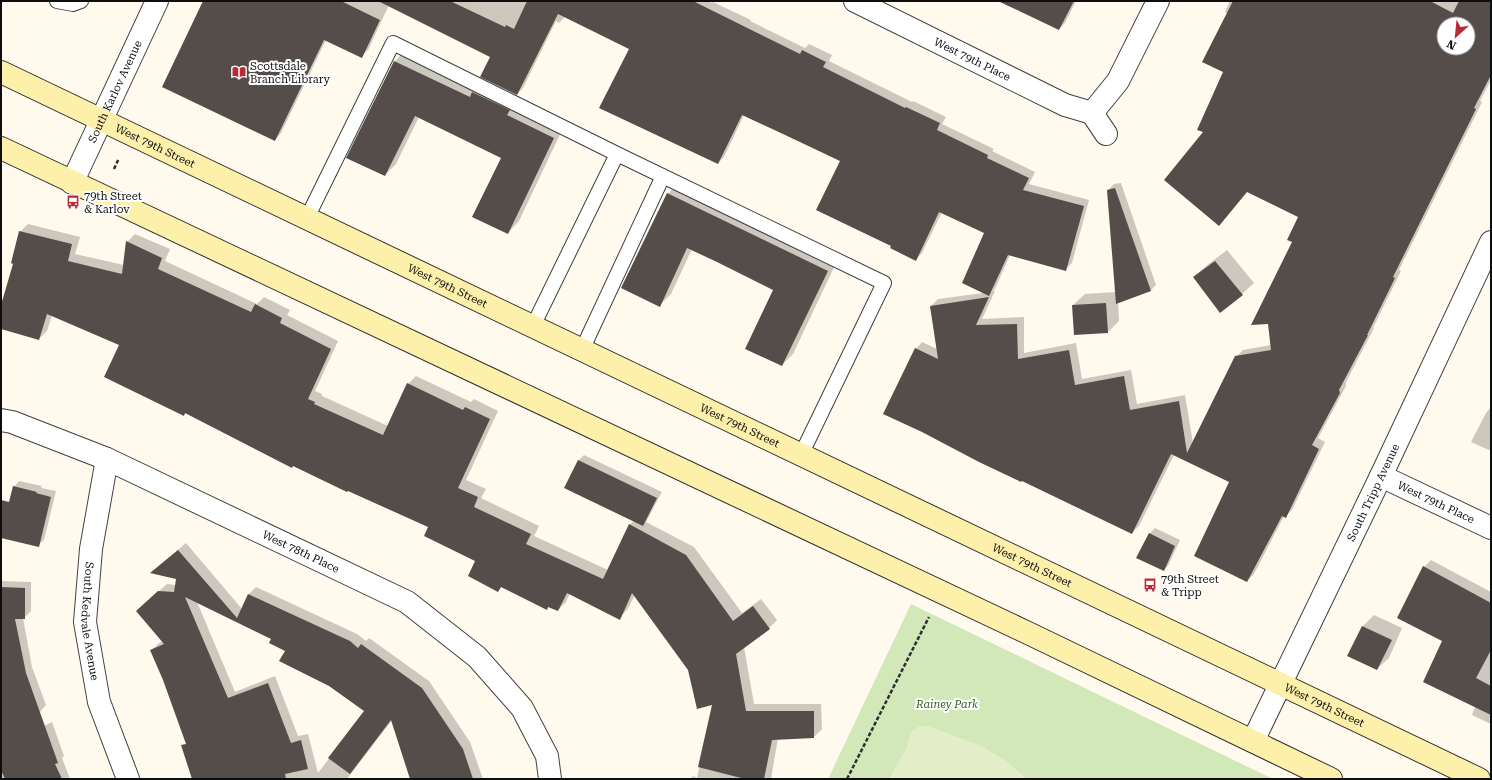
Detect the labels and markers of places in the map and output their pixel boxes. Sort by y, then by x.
place label: Scottsdale Branch Library [250,60,330,86]
library icon: Scottsdale Branch Library [231,64,247,80]
place label: 79th Street & Karlov [84,190,142,216]
bus stop icon: 79th Street & Karlov [65,194,81,210]
place label: 79th Street & Tripp [1161,573,1219,599]
bus stop icon: 79th Street & Tripp [1142,577,1158,593]

